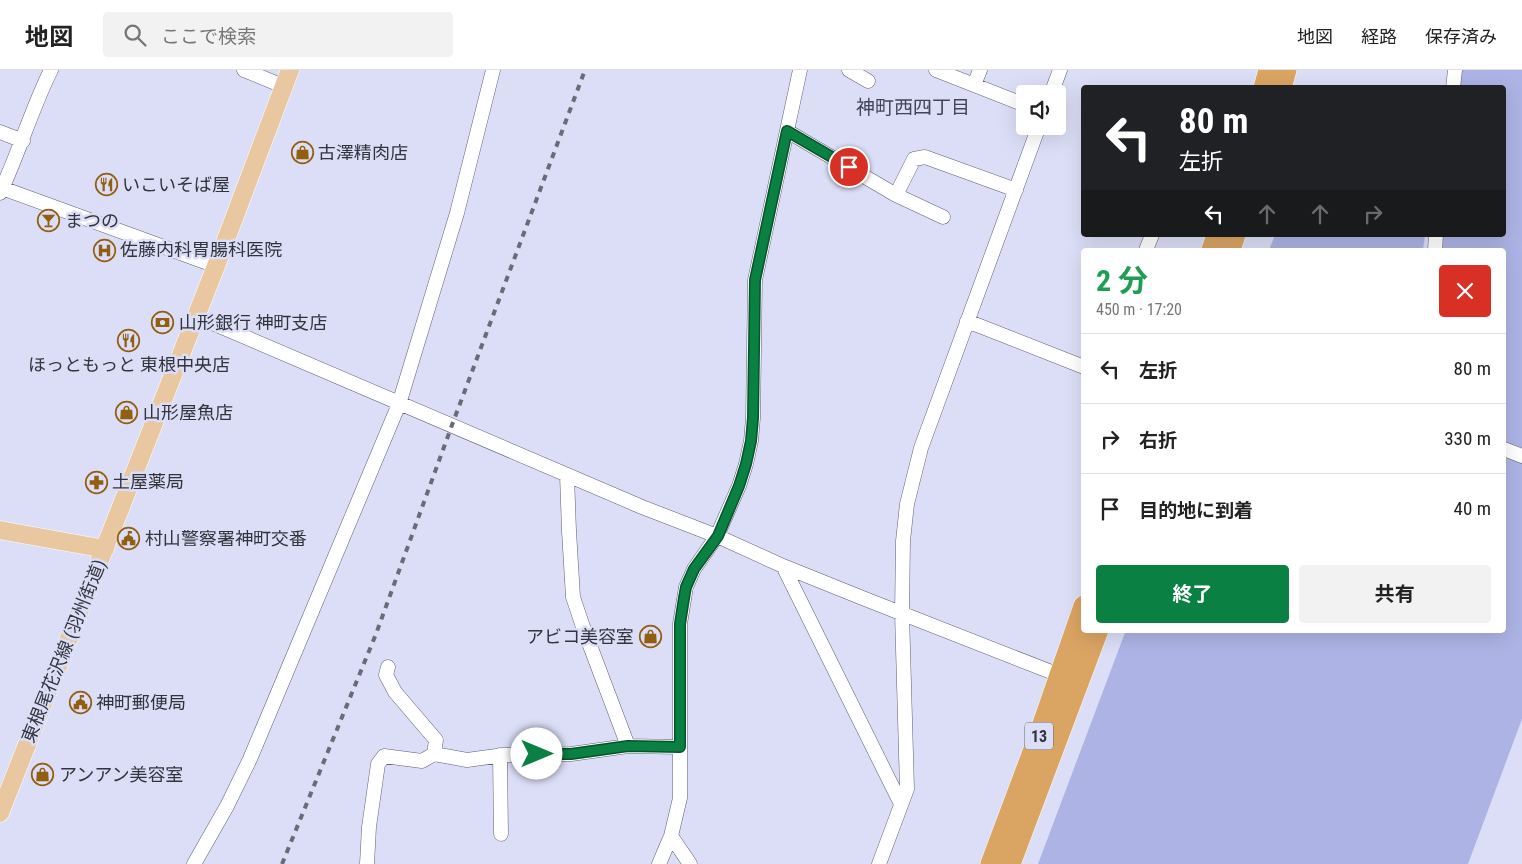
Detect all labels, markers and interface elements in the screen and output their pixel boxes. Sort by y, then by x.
search box [103,12,453,57]
icon: search [121,21,149,49]
text: 地図 [25,23,73,51]
text: ここで検索 [161,25,256,48]
text: 地図 [1297,26,1333,47]
text: 経路 [1361,26,1397,47]
text: 保存済み [1425,26,1497,47]
map controls [1016,85,1066,135]
button: sound [1016,85,1066,135]
district label: 神町西四丁目 [856,96,970,119]
text: 80 m [1179,101,1248,142]
icon: left [1096,105,1161,170]
shop icon: 古澤精肉店 [290,141,314,165]
place label: 古澤精肉店 [318,142,408,163]
pin [828,146,870,188]
text: 左折 [1179,149,1223,174]
icon: arrive [835,153,863,181]
restaurant icon: いこいそば屋 [94,173,118,197]
place label: いこいそば屋 [122,174,230,195]
icon: left [1200,200,1228,228]
icon: ahead [1253,200,1281,228]
icon: ahead [1306,200,1334,228]
icon: right [1359,200,1387,228]
bar icon: まつの [37,209,61,233]
place label: まつの [65,210,119,231]
hospital icon: 佐藤内科胃腸科医院 [92,238,116,262]
place label: 佐藤内科胃腸科医院 [120,239,282,260]
text: 2 分 [1096,263,1148,298]
button: close [1439,265,1491,317]
text: 450 m · 17:20 [1096,300,1182,319]
bank icon: 山形銀行 神町支店 [151,311,175,335]
place label: 山形銀行 神町支店 [179,312,327,333]
restaurant icon: ほっともっと 東根中央店 [117,328,141,352]
place label: ほっともっと 東根中央店 [28,354,230,375]
icon: left [1096,355,1124,383]
text: 80 m [1454,357,1491,380]
text: 左折 [1139,359,1177,382]
shop icon: 山形屋魚店 [115,401,139,425]
place label: 山形屋魚店 [143,402,233,423]
icon: right [1096,425,1124,453]
text: 330 m [1444,427,1491,450]
text: 右折 [1139,429,1177,452]
pharmacy icon: 土屋薬局 [84,470,108,494]
place label: 土屋薬局 [112,471,184,492]
icon: arrive [1096,495,1124,523]
text: 40 m [1454,497,1491,520]
text: 目的地に到着 [1139,499,1253,522]
public building icon: 村山警察署神町交番 [117,527,141,551]
place label: 村山警察署神町交番 [145,528,307,549]
street label: 東根尾花沢線 (羽州街道) [17,556,111,746]
button: 終了 [1096,565,1289,623]
button: 共有 [1299,565,1491,623]
shop icon: アビコ美容室 [638,625,662,649]
place label: アビコ美容室 [526,626,634,647]
public building icon: 神町郵便局 [68,691,92,715]
place label: 神町郵便局 [96,692,186,713]
road number: 13 [1025,722,1053,749]
position arrow [510,727,562,779]
shop icon: アンアン美容室 [31,763,55,787]
place label: アンアン美容室 [59,764,184,785]

